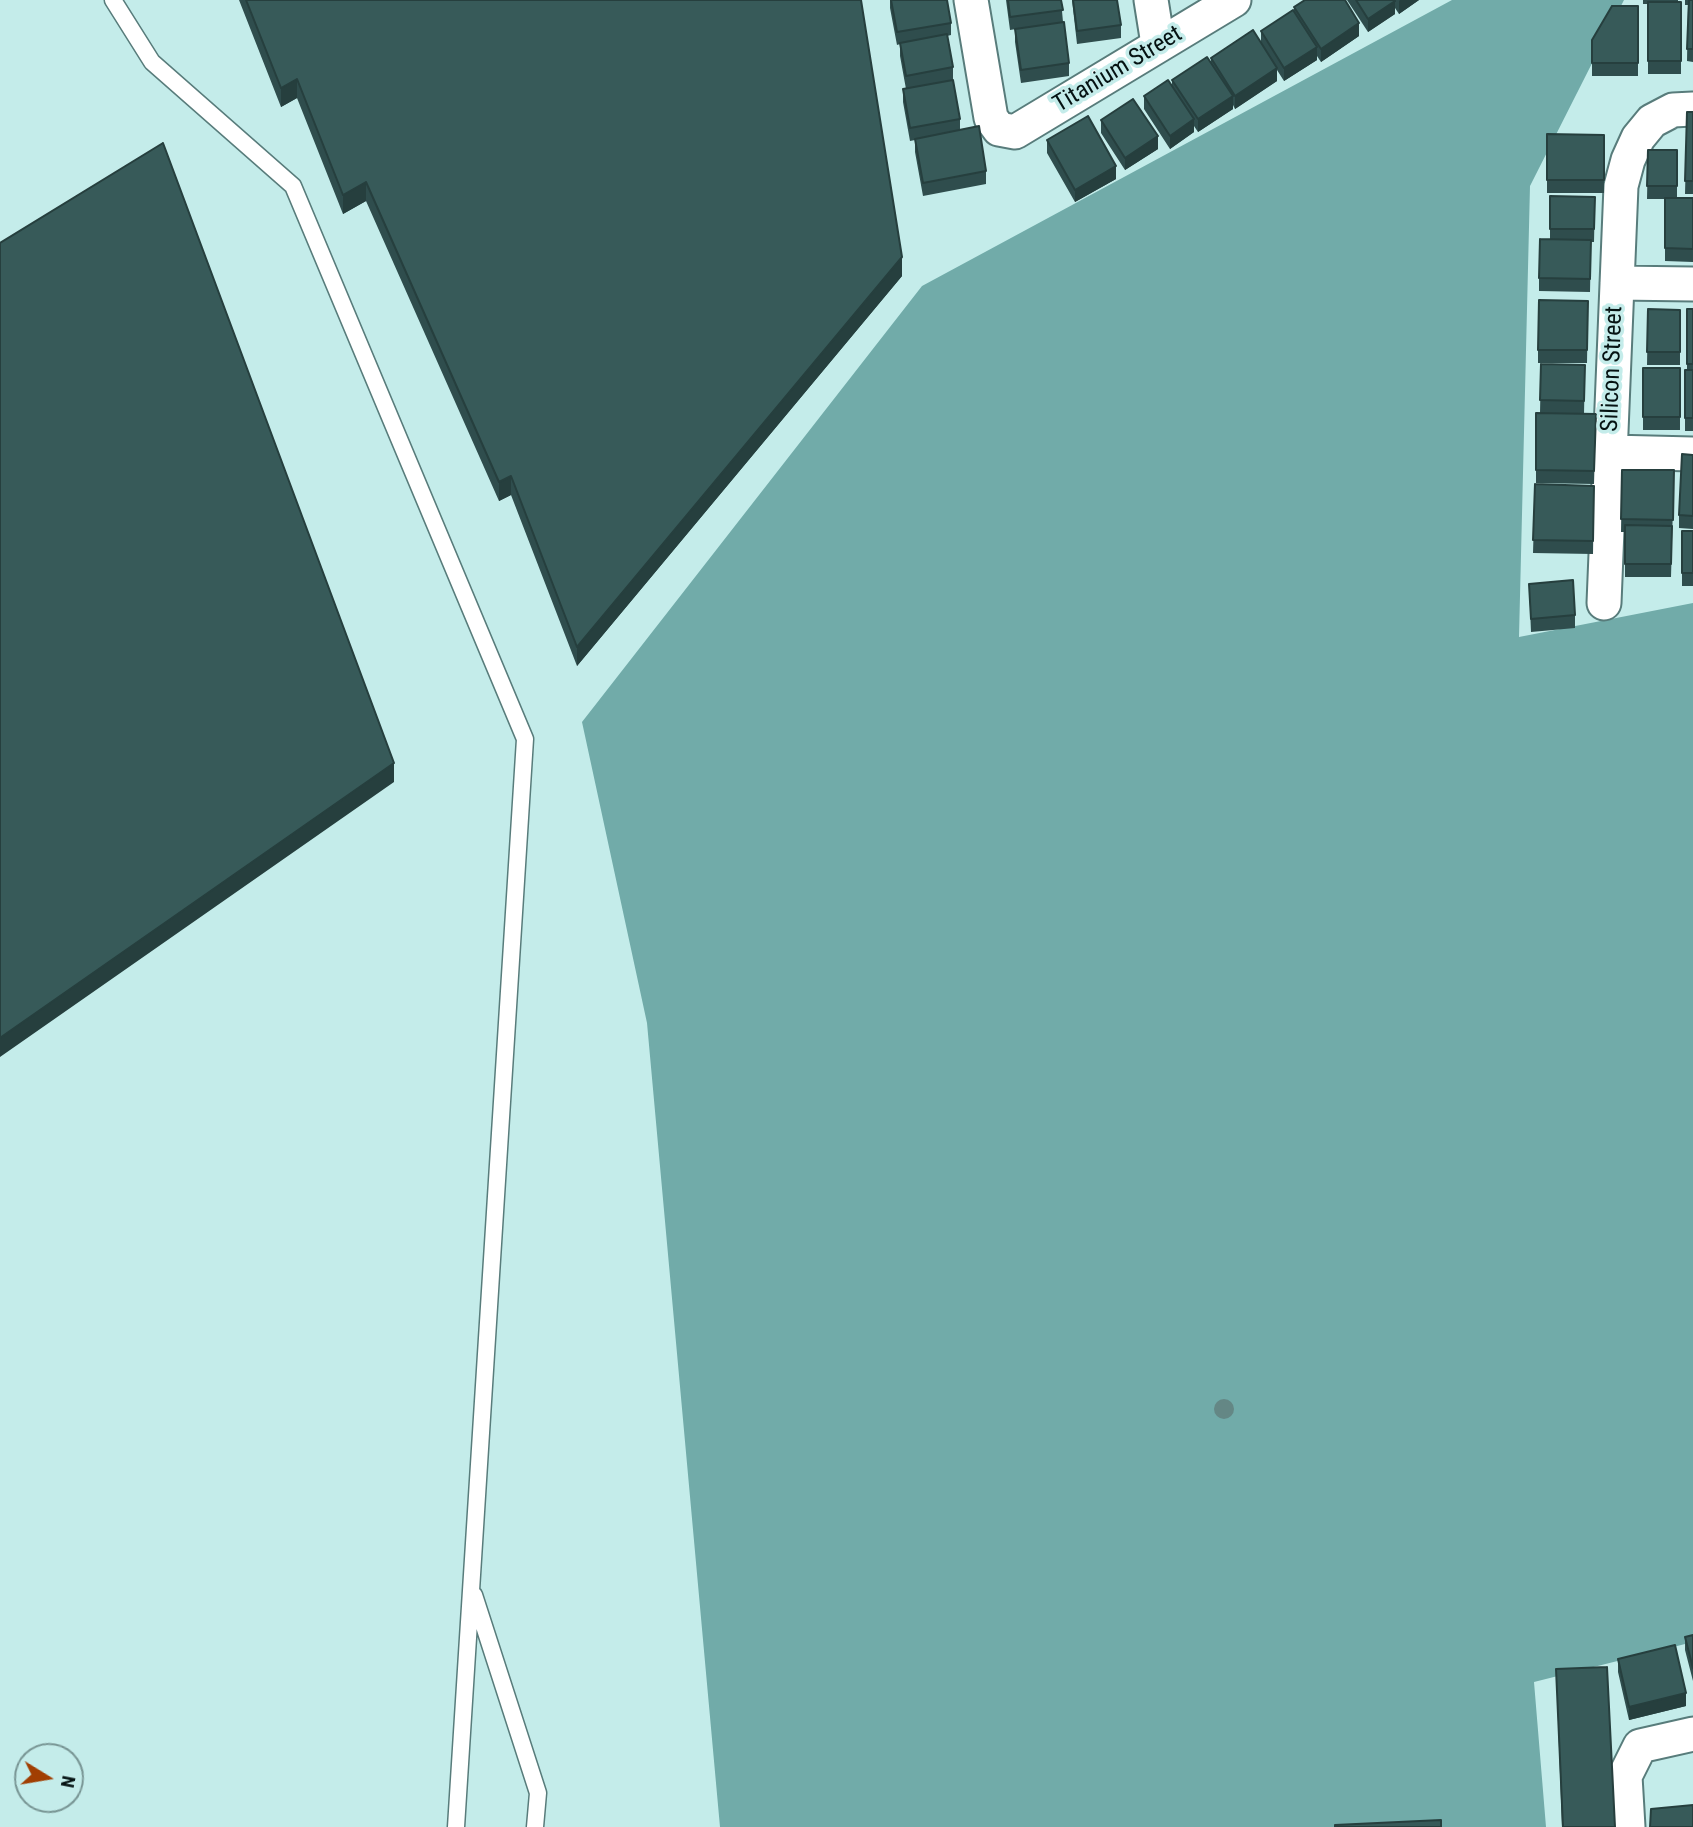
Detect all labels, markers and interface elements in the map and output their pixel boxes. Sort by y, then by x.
street label: Titanium Street [1048,20,1188,120]
street label: Silicon Street [1596,306,1630,432]
north arrow [14,1743,84,1813]
text: N [56,1774,81,1790]

